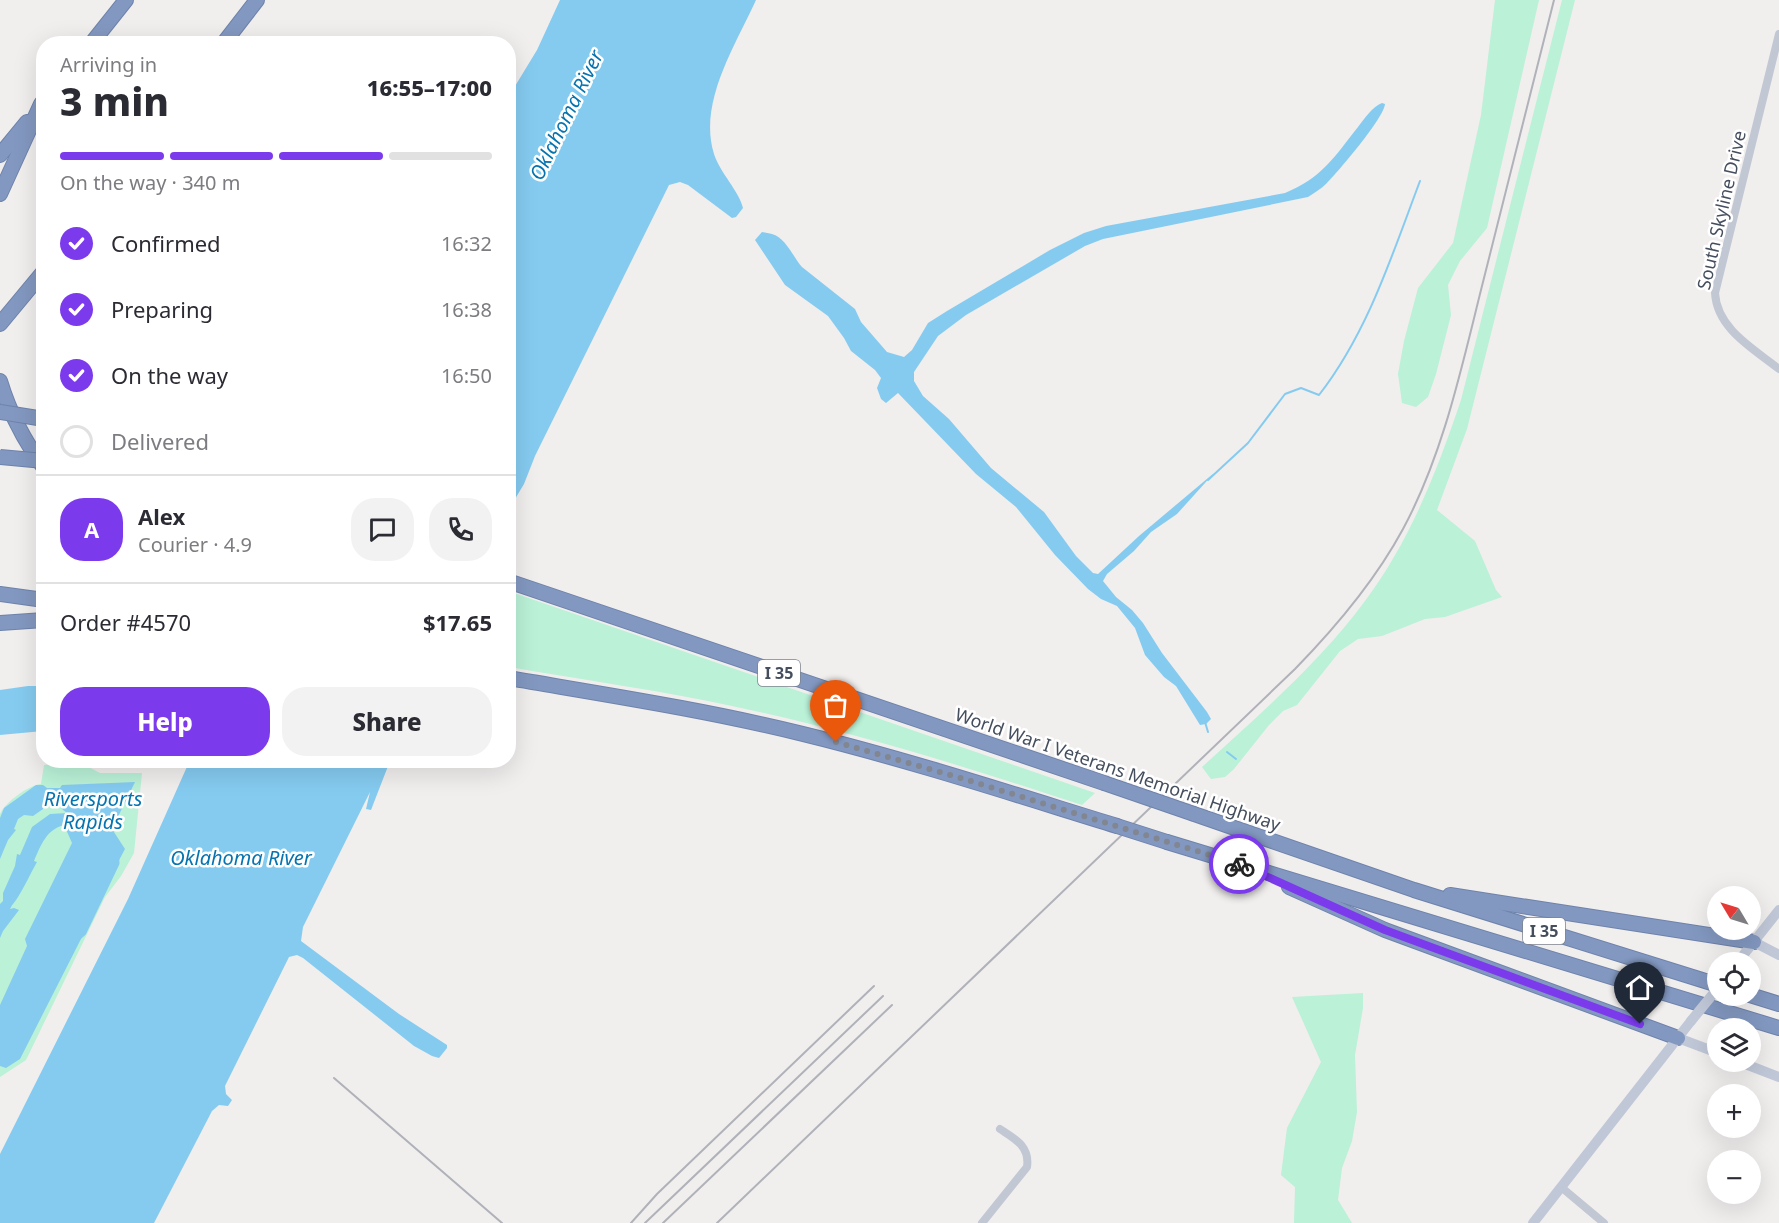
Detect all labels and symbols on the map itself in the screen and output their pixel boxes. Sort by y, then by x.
water label: Oklahoma River [523,44,610,185]
street label: South Skyline Drive [1691,128,1751,292]
road number: I 35 [758,660,800,686]
pin [810,680,861,742]
street label: World War I Veterans Memorial Highway [952,702,1285,836]
water label: Riversports Rapids [44,785,143,835]
courier [1209,834,1269,894]
water label: Oklahoma River [170,844,313,871]
north arrow [1707,886,1761,940]
road number: I 35 [1523,918,1565,944]
pin [1614,962,1665,1024]

